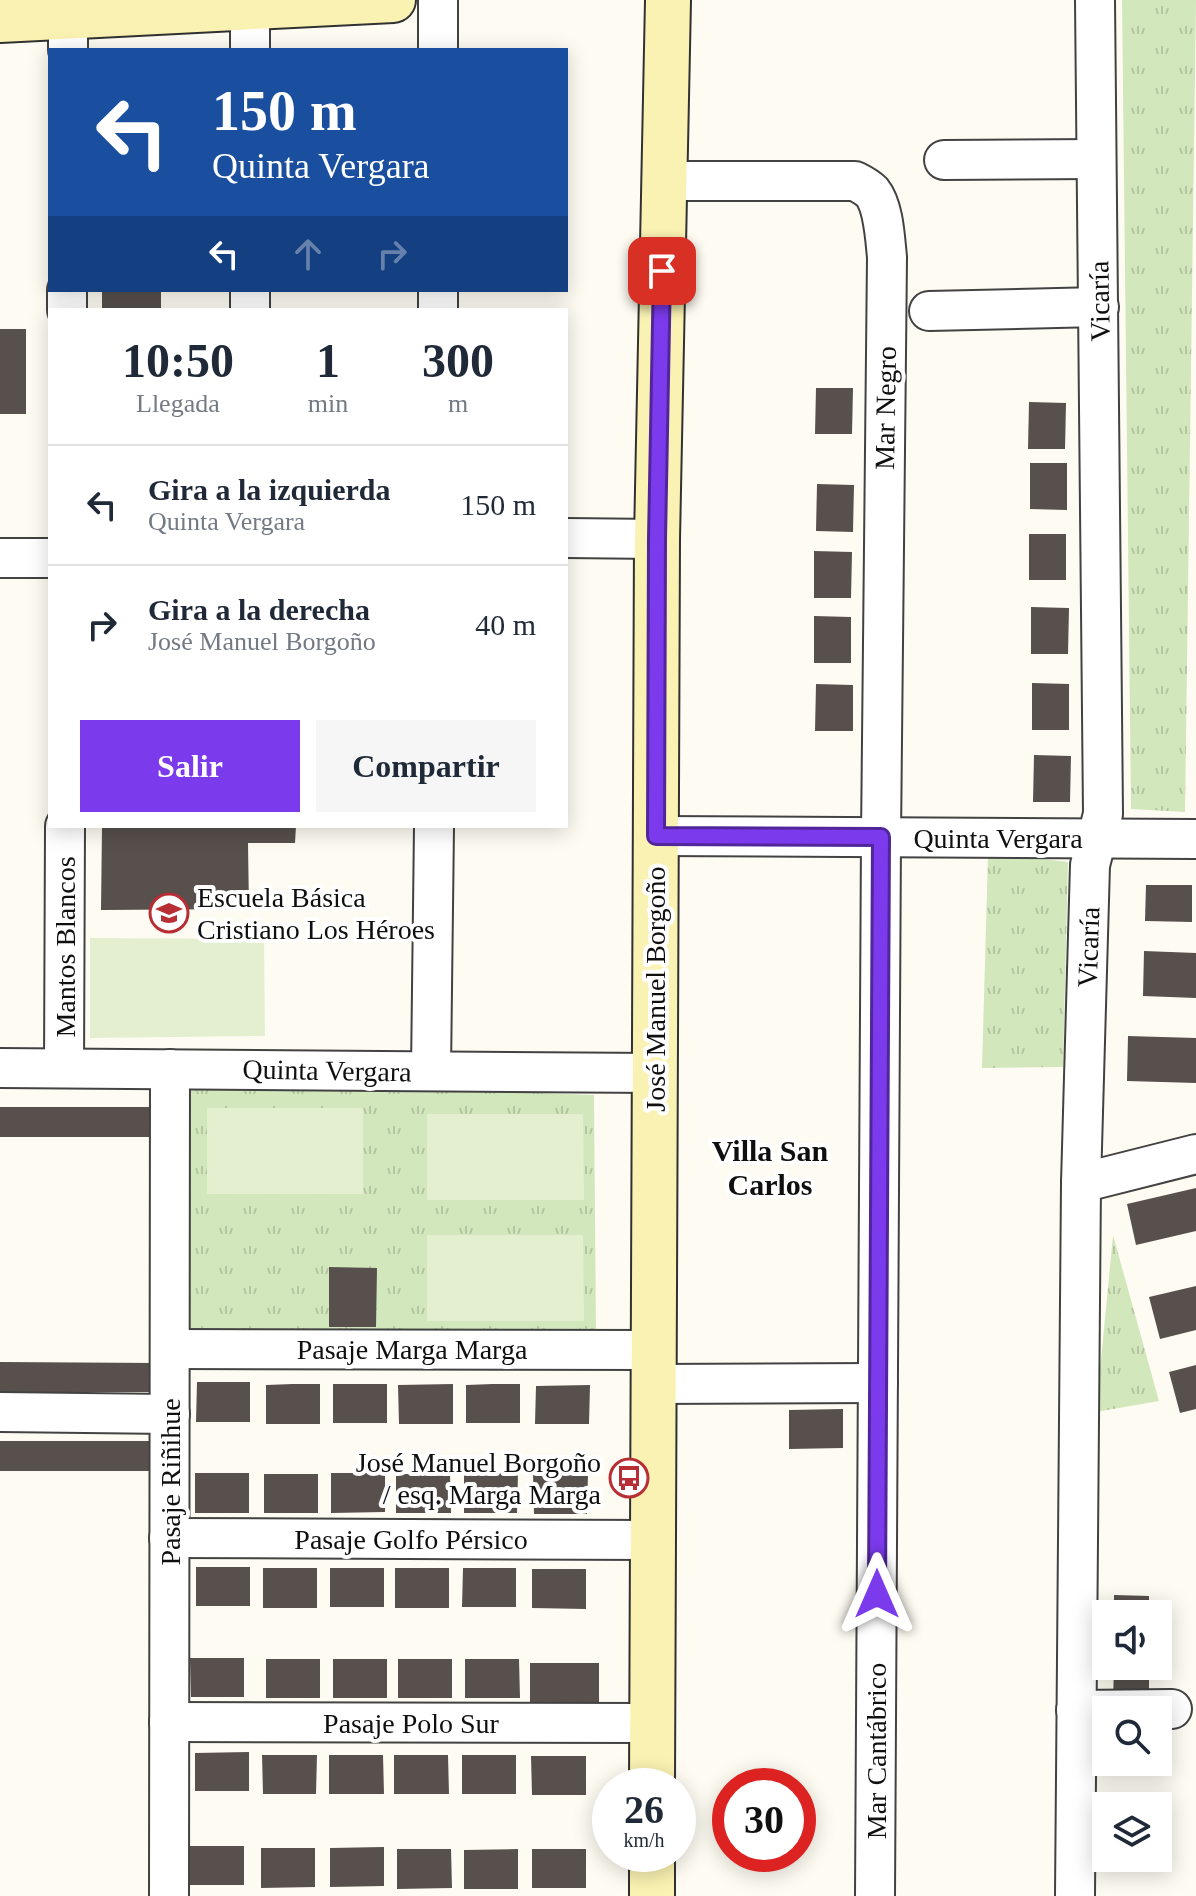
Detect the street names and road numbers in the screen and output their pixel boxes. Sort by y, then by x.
street label: Vicaría [1083,260,1116,342]
street label: Mar Negro [869,346,902,470]
street label: Quinta Vergara [913,823,1083,854]
street label: Mantos Blancos [50,856,81,1038]
street label: José Manuel Borgoño [640,866,671,1112]
street label: Vicaría [1072,906,1105,988]
street label: Quinta Vergara [242,1054,412,1087]
street label: Pasaje Marga Marga [297,1334,528,1365]
street label: Pasaje Riñihue [155,1398,186,1566]
street label: Pasaje Golfo Pérsico [294,1524,528,1555]
street label: Mar Cantábrico [861,1663,892,1839]
street label: Pasaje Polo Sur [323,1708,500,1739]

